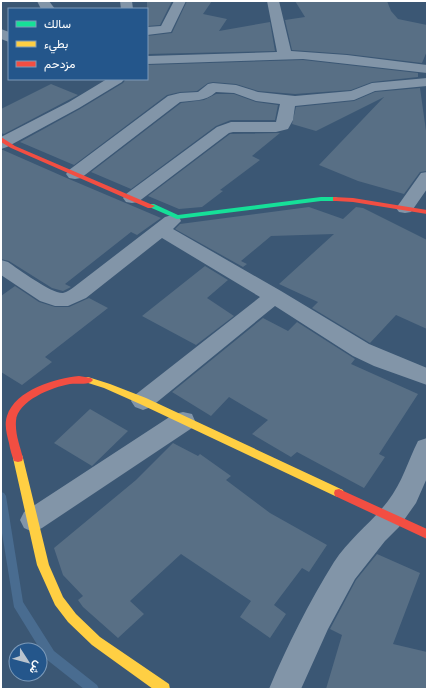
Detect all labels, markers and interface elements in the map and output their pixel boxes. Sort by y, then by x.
legend [8,8,148,80]
text: سالك [44,16,71,32]
text: بطيء [44,36,68,54]
text: مزدحم [44,56,75,72]
north arrow [8,642,48,682]
text: ش [27,658,46,677]

